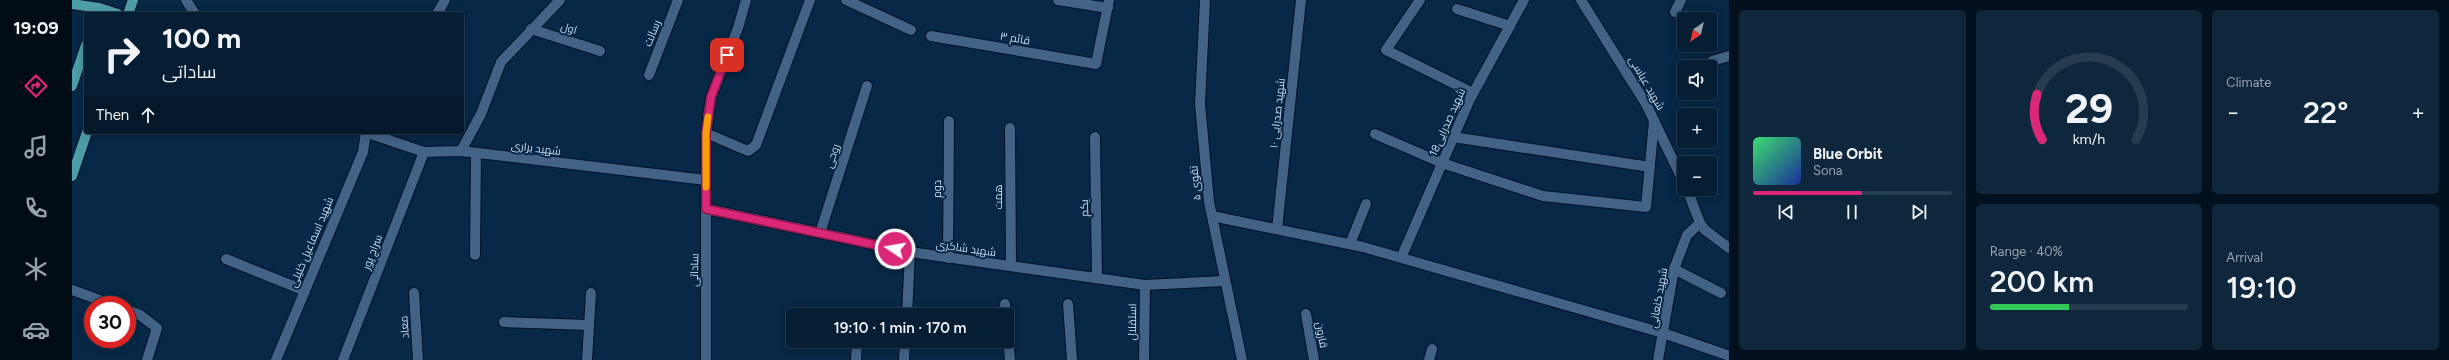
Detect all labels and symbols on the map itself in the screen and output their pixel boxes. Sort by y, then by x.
north arrow [1677,12,1717,52]
street label: رسالت [641,18,664,48]
street label: اول [559,20,579,37]
street label: قائم ۳ [999,29,1031,49]
pin [710,38,744,72]
street label: شهید عباسی [1626,54,1667,112]
street label: شهید صدرایی ۱۰ [1267,77,1288,149]
street label: شهید صدرایی18 [1427,86,1468,158]
street label: شهید براری [510,139,562,158]
street label: روحی [822,142,843,170]
street label: تقوی ۵ [1187,165,1204,201]
street label: دوم [931,180,945,198]
street label: همت [992,184,1005,210]
street label: شهید اسماعیل خلیلی [287,195,336,289]
street label: یکم [1078,199,1092,217]
position arrow [874,228,916,270]
street label: سراج پور [360,233,386,273]
street label: شهید شاکری [935,238,997,259]
street label: ساداتی [688,253,701,287]
street label: شهید کنعانی [1647,267,1670,329]
speed limit sign: 30 [84,296,136,348]
street label: استقلال [1126,303,1139,341]
street label: معاد [397,315,412,339]
street label: قارون [1313,321,1330,349]

